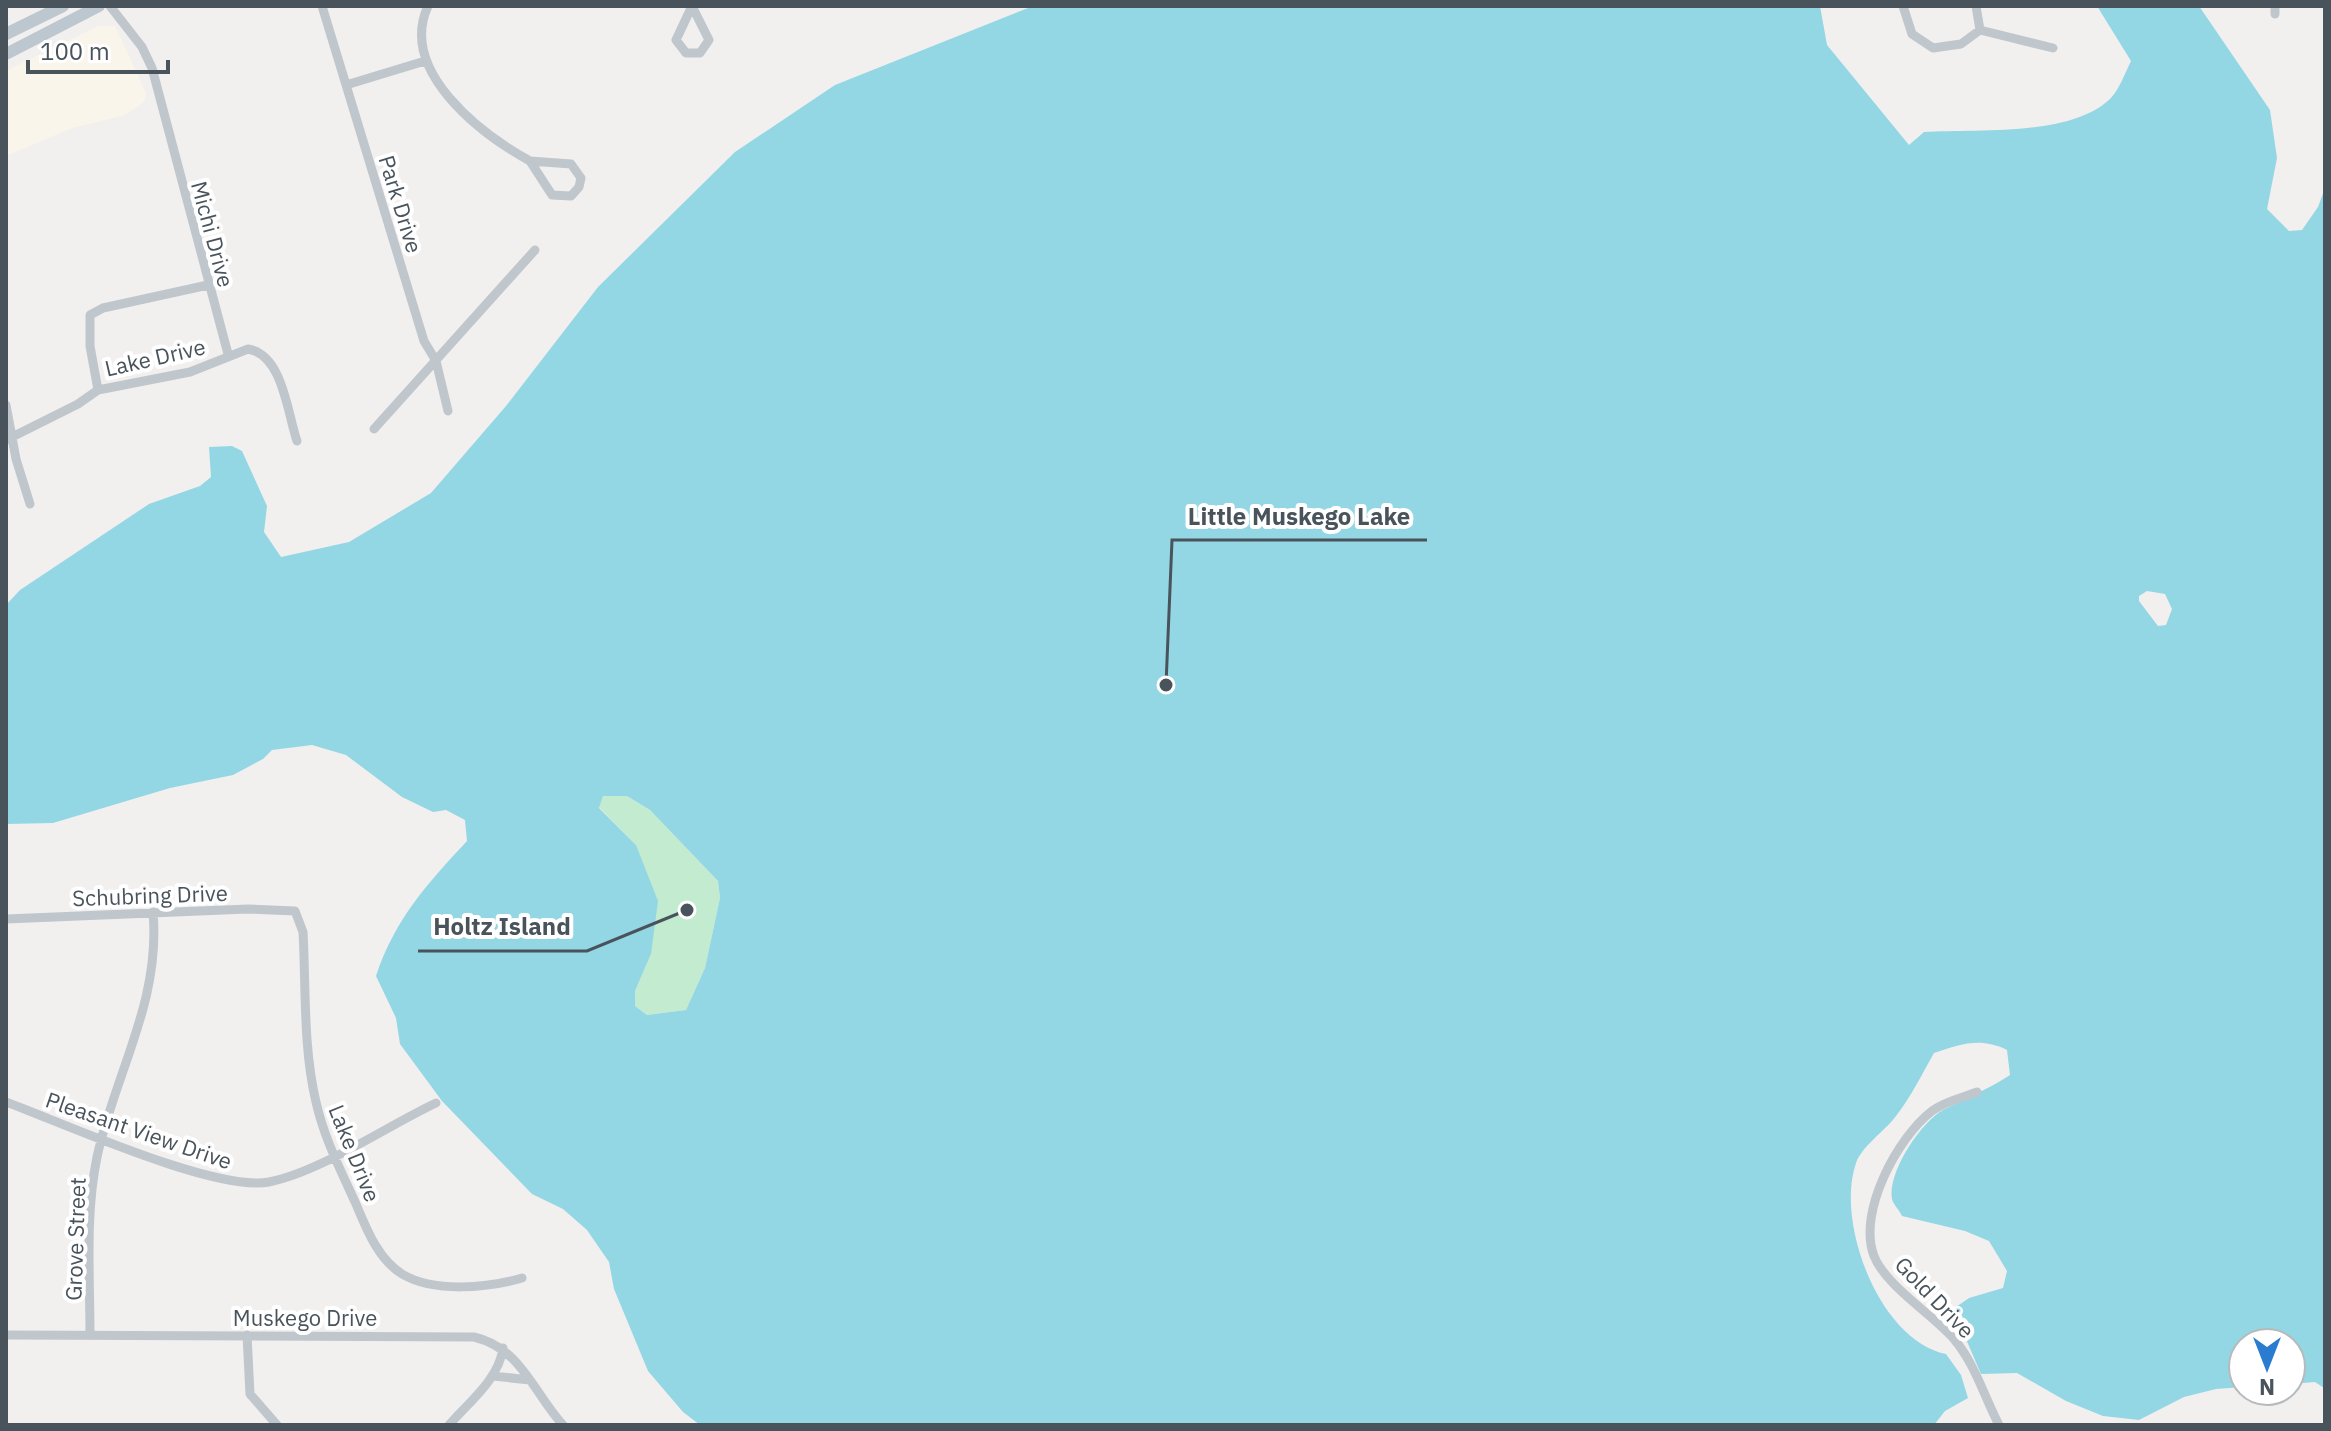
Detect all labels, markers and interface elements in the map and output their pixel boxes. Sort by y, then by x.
scale bar [28,24,168,74]
text: 100 m [40,35,110,67]
street label: Park Drive [372,152,430,256]
street label: Michi Drive [185,178,241,290]
street label: Lake Drive [102,331,208,383]
callout: Little Muskego Lake [1172,492,1427,540]
text: Little Muskego Lake [1188,500,1410,532]
street label: Schubring Drive [72,878,228,912]
callout: Holtz Island [418,903,587,951]
text: Holtz Island [433,910,571,942]
street label: Pleasant View Drive [42,1085,236,1175]
street label: Lake Drive [322,1100,388,1206]
street label: Grove Street [58,1177,92,1301]
street label: Gold Drive [1889,1250,1981,1344]
street label: Muskego Drive [233,1303,377,1332]
north arrow [2227,1327,2307,1407]
text: N [2259,1373,2275,1402]

